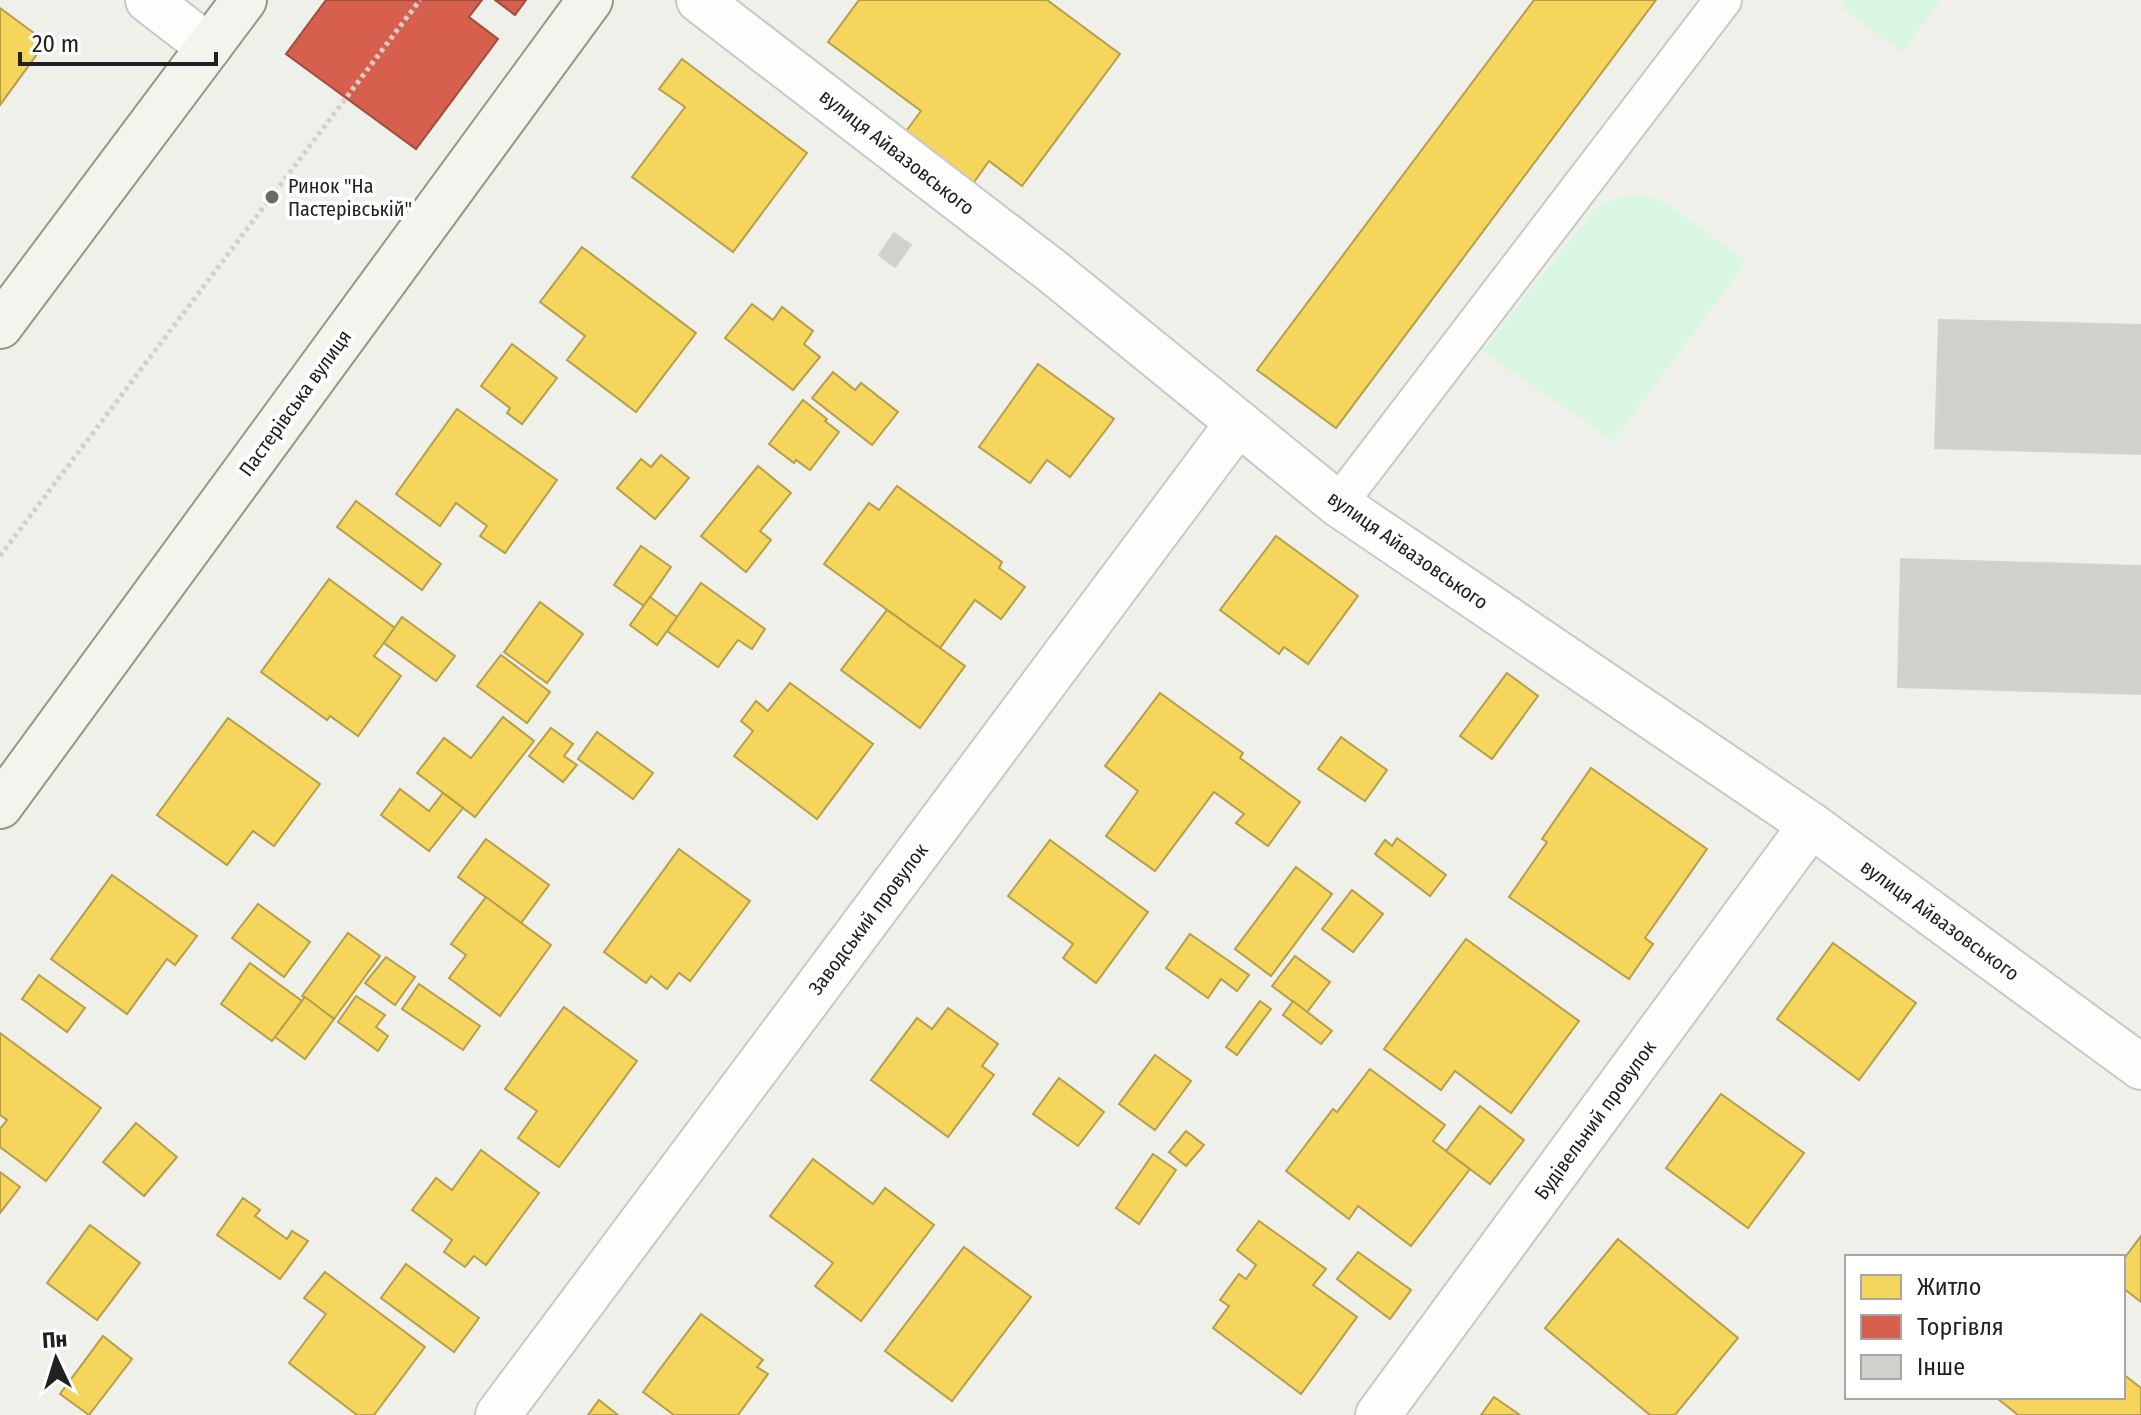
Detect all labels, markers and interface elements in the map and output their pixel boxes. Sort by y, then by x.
scale bar [20,16,216,66]
text: 20 m [32,30,79,58]
street label: вулиця Айвазовського [815,84,979,220]
place label: Ринок "На Пастерівській" [288,174,412,221]
marker: Ринок "На Пастерівській" [263,188,281,206]
street label: Пастерівська вулиця [234,325,356,481]
street label: вулиця Айвазовського [1323,486,1493,614]
street label: Заводський провулок [803,838,933,999]
street label: вулиця Айвазовського [1856,854,2024,986]
street label: Будівельний провулок [1529,1035,1661,1204]
legend [1845,1255,2125,1399]
text: Житло [1917,1273,1981,1301]
text: Торгівля [1917,1313,2004,1341]
north arrow [16,1319,96,1399]
text: Пн [41,1325,68,1354]
text: Інше [1917,1353,1965,1381]

